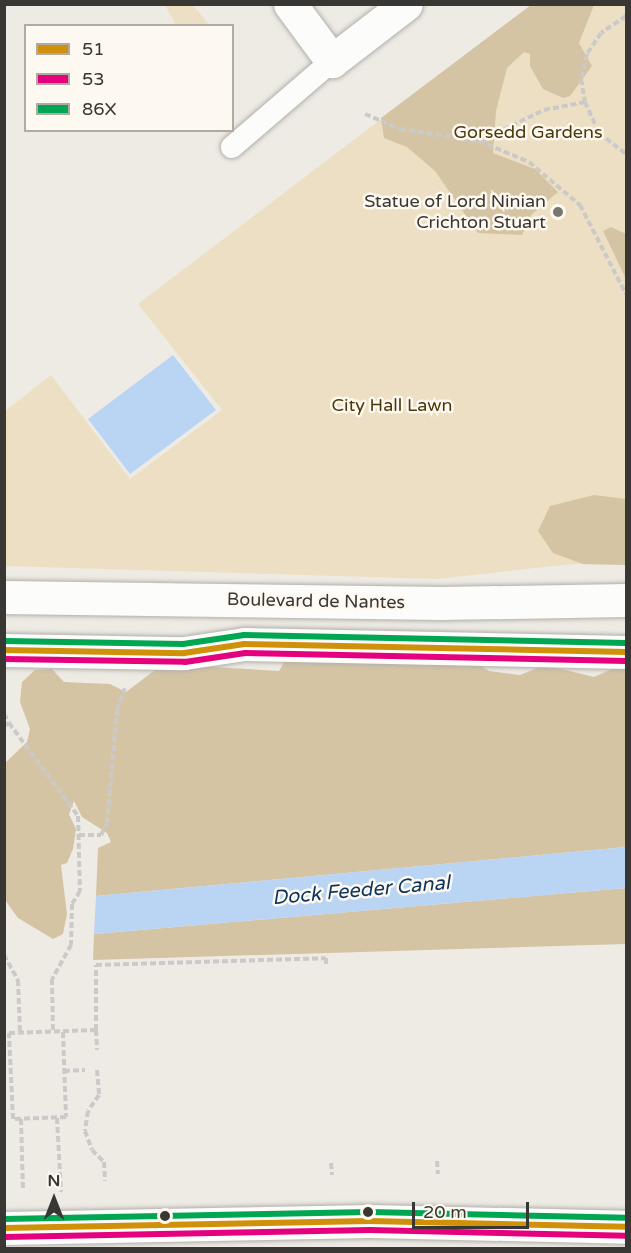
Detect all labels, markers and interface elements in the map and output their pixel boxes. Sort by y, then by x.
legend [24,24,234,132]
text: 51 [82,38,105,60]
text: 53 [82,68,105,90]
text: 86X [82,98,117,120]
park label: Gorsedd Gardens [453,121,603,143]
place label: Statue of Lord Ninian Crichton Stuart [364,191,546,234]
marker: Statue of Lord Ninian Crichton Stuart [551,205,565,219]
park label: City Hall Lawn [331,394,453,416]
street label: Boulevard de Nantes [227,589,405,613]
water label: Dock Feeder Canal [271,871,451,911]
north arrow [24,1169,84,1229]
text: N [48,1171,60,1191]
scale bar [415,1190,532,1228]
text: 20 m [423,1201,467,1223]
unlabelled marker [362,1206,374,1218]
unlabelled marker [159,1210,171,1222]

